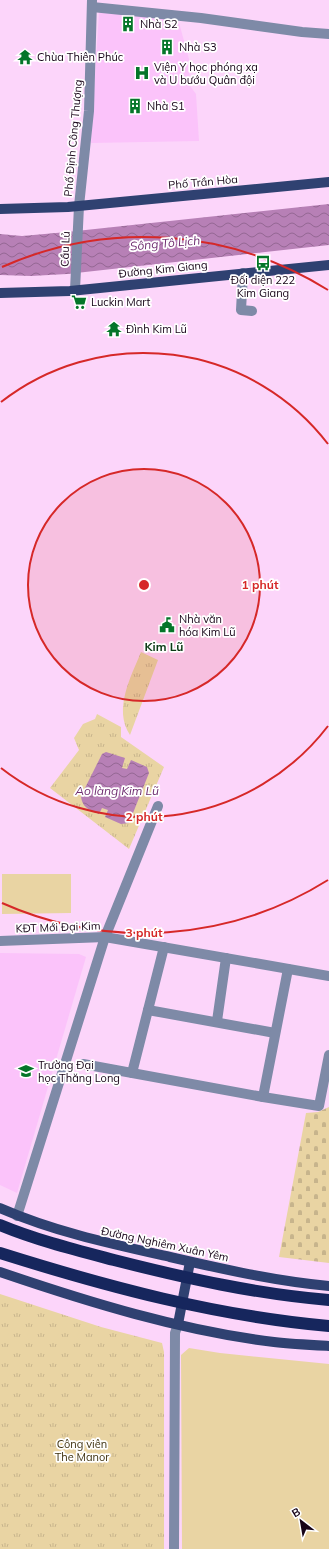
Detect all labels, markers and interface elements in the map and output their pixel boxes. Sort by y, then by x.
building icon: Nhà S2 [119,15,137,33]
place label: Nhà S2 [140,17,178,31]
building icon: Nhà S3 [158,38,176,56]
place label: Nhà S3 [179,40,217,54]
temple icon: Chùa Thiên Phúc [16,48,34,66]
place label: Chùa Thiên Phúc [37,50,124,64]
place label: Viện Y học phóng xạ và U bướu Quân đội [154,60,258,87]
hospital icon: Viện Y học phóng xạ và U bướu Quân đội [133,64,151,82]
street label: Phố Định Công Thượng [61,79,85,197]
building icon: Nhà S1 [126,97,144,115]
place label: Nhà S1 [147,99,185,113]
street label: Phố Trần Hòa [168,172,238,192]
street label: Cầu Lủ [57,231,73,267]
water label: Sông Tô Lịch [129,232,201,254]
bus stop icon: Đối diện 222 Kim Giang [254,254,272,272]
street label: Đường Kim Giang [118,257,208,281]
place label: Đối diện 222 Kim Giang [231,273,296,300]
supermarket icon: Luckin Mart [70,293,88,311]
place label: Luckin Mart [91,295,151,309]
temple icon: Đình Kim Lũ [105,320,123,338]
place label: Đình Kim Lũ [126,322,187,336]
text: 1 phút [242,577,279,592]
centre of rings [137,578,151,592]
place label: Nhà văn hóa Kim Lũ [179,612,236,639]
public building icon: Nhà văn hóa Kim Lũ [158,616,176,634]
district label: Kim Lũ [145,639,183,654]
water label: Ao làng Kim Lũ [74,783,159,798]
text: 2 phút [126,809,163,824]
street label: KĐT Mới Đại Kim [15,919,101,935]
text: 3 phút [126,925,163,940]
place label: Trường Đại học Thăng Long [38,1058,120,1085]
school or university icon: Trường Đại học Thăng Long [17,1062,35,1080]
street label: Đường Nghiêm Xuân Yêm [100,1224,230,1264]
park label: Công viên The Manor [55,1437,109,1464]
north arrow [281,1501,321,1541]
text: B [289,1504,303,1520]

